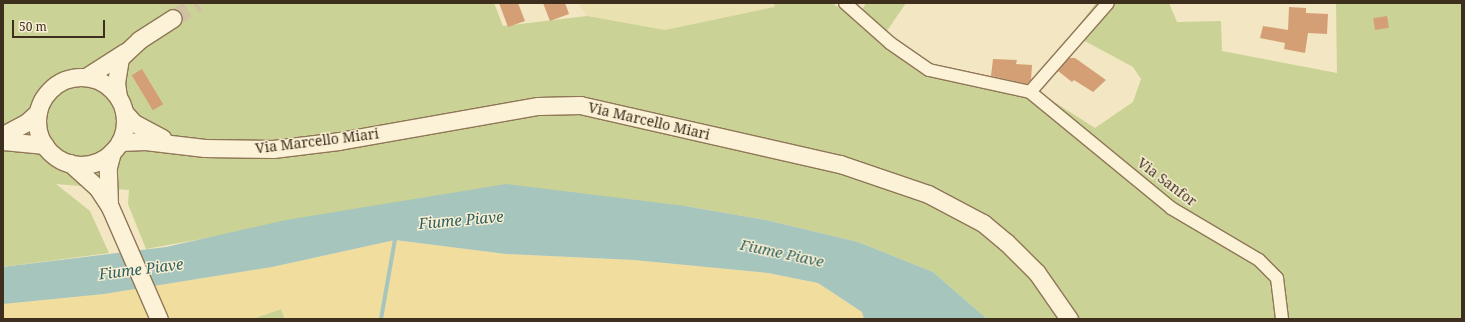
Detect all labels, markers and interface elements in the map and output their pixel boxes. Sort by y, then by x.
scale bar [14,12,107,38]
text: 50 m [19,18,47,35]
street label: Via Marcello Miari [587,99,711,143]
street label: Via Marcello Miari [254,125,380,157]
street label: Via Sanfor [1134,154,1200,210]
water label: Fiume Piave [418,207,504,233]
water label: Fiume Piave [738,235,826,271]
water label: Fiume Piave [98,255,184,283]

